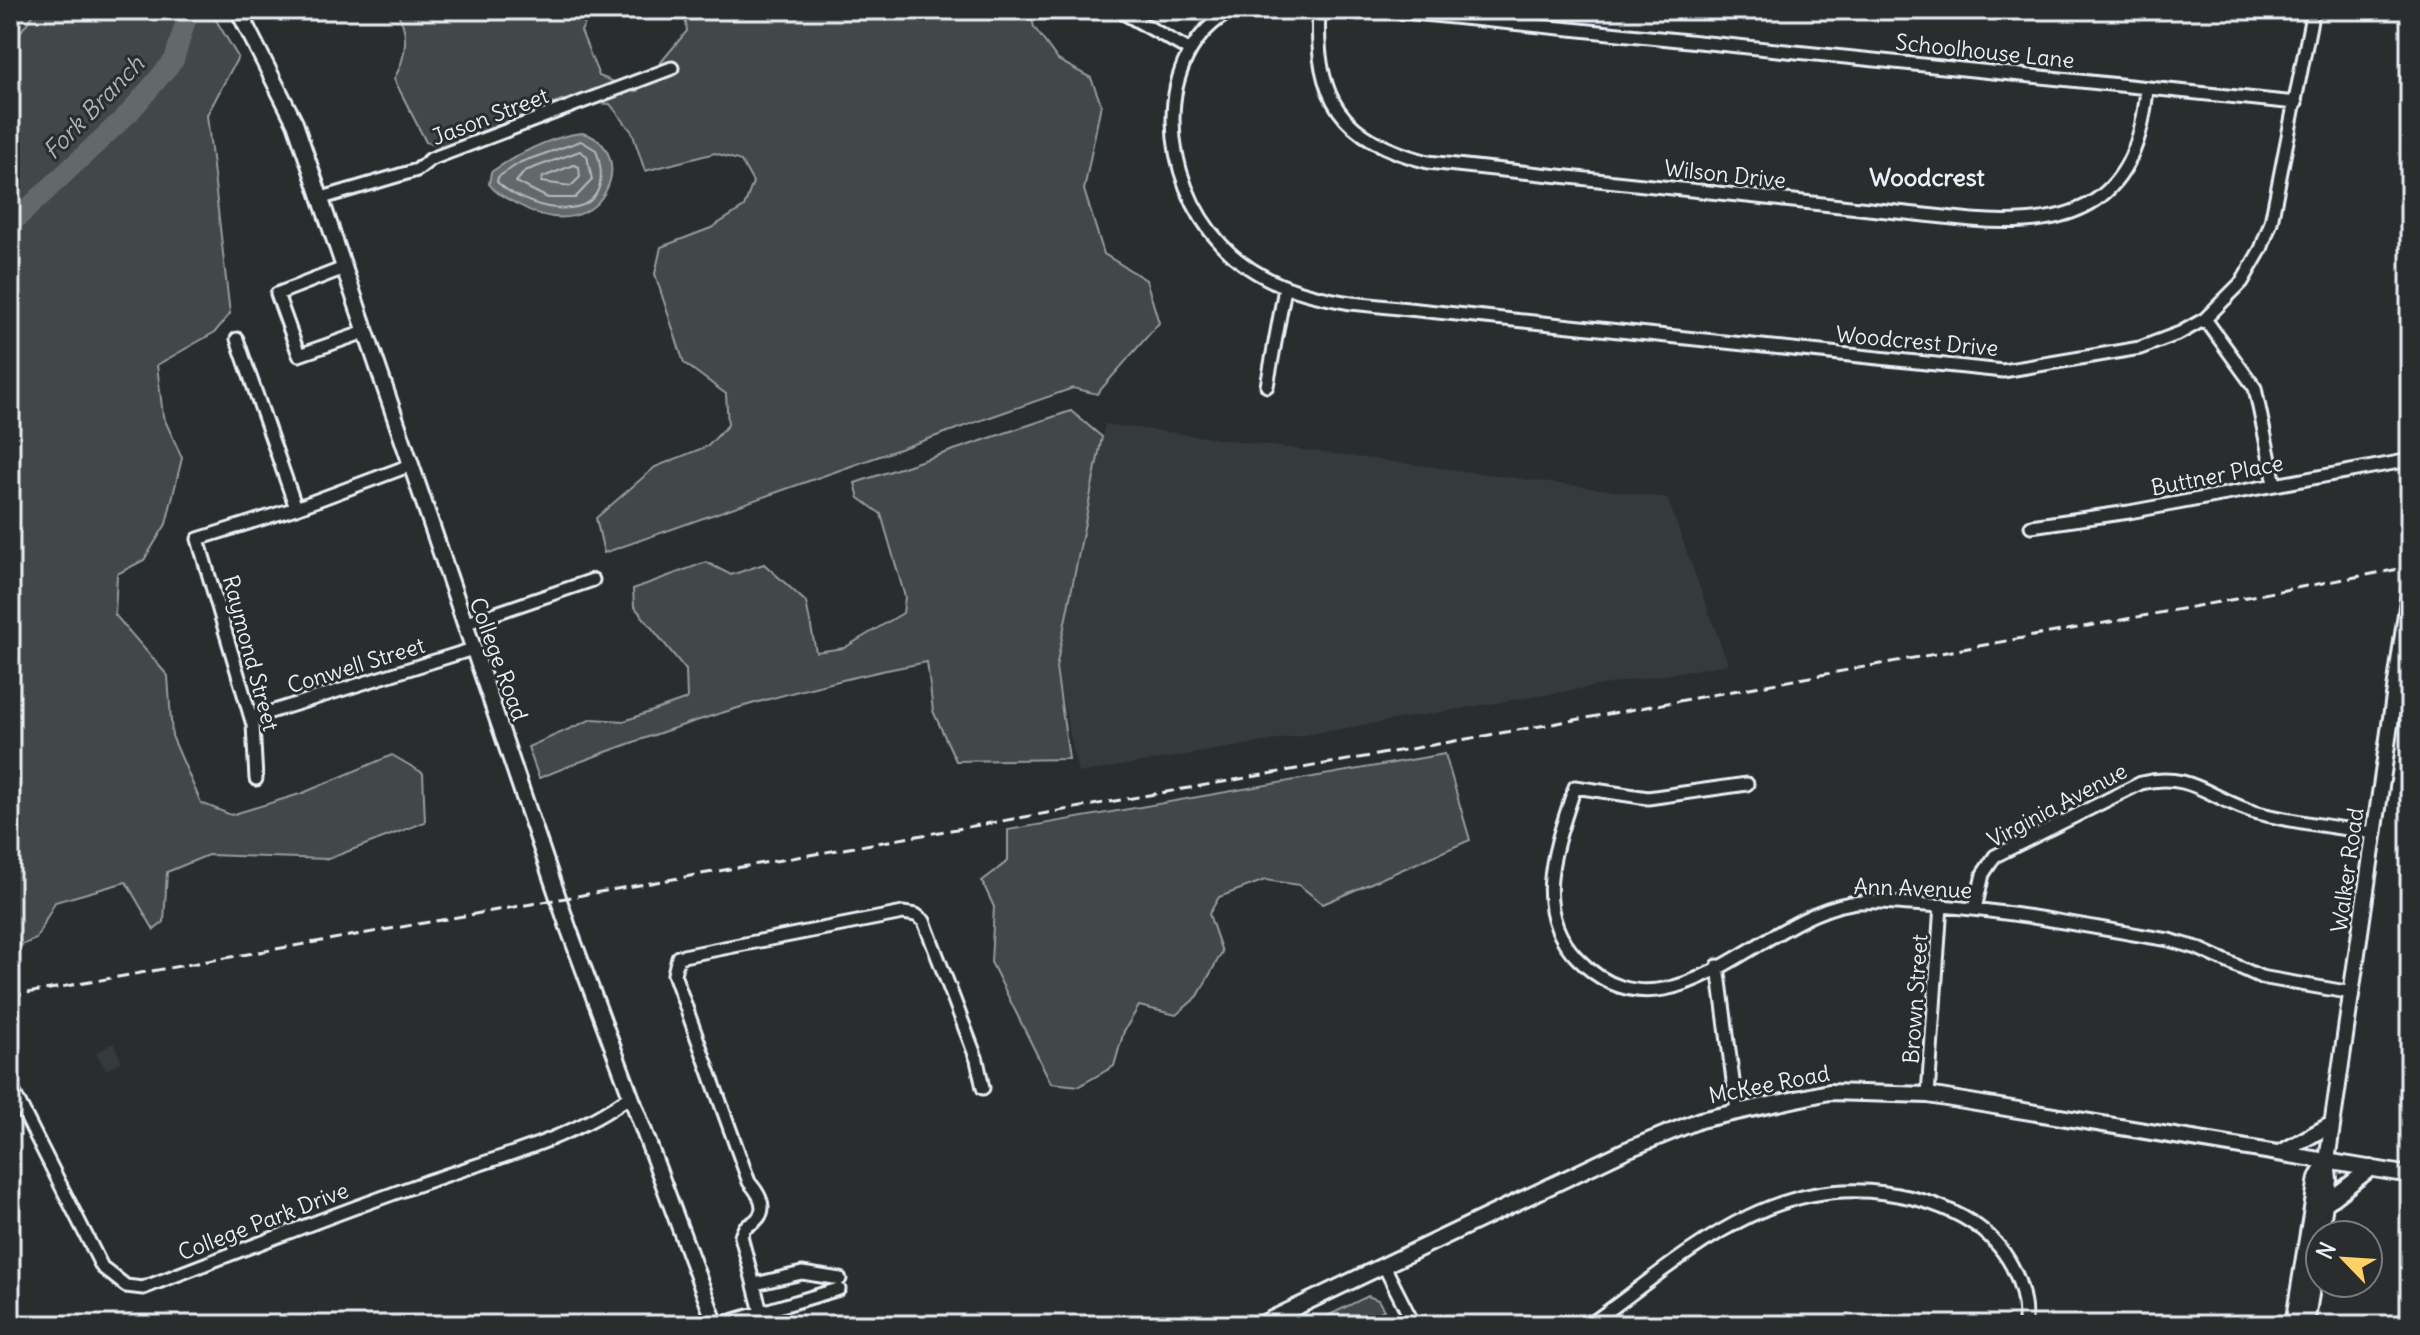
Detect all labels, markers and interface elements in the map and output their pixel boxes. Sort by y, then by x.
street label: Schoolhouse Lane [1894,28,2076,74]
water label: Fork Branch [36,48,151,165]
street label: Jason Street [428,81,552,151]
street label: Wilson Drive [1663,154,1787,194]
district label: Woodcrest [1869,162,1986,192]
street label: Woodcrest Drive [1835,320,1999,362]
street label: Buttner Place [2148,448,2286,502]
street label: Raymond Street [217,572,285,734]
street label: College Road [464,593,534,725]
street label: Conwell Street [284,631,428,699]
street label: Virginia Avenue [1983,757,2131,853]
street label: Walker Road [2324,806,2370,934]
street label: Ann Avenue [1853,872,1973,904]
street label: Brown Street [1897,933,1933,1065]
street label: McKee Road [1706,1059,1832,1109]
street label: College Park Drive [174,1176,352,1266]
north arrow [2304,1219,2384,1299]
text: N [2310,1238,2342,1263]

